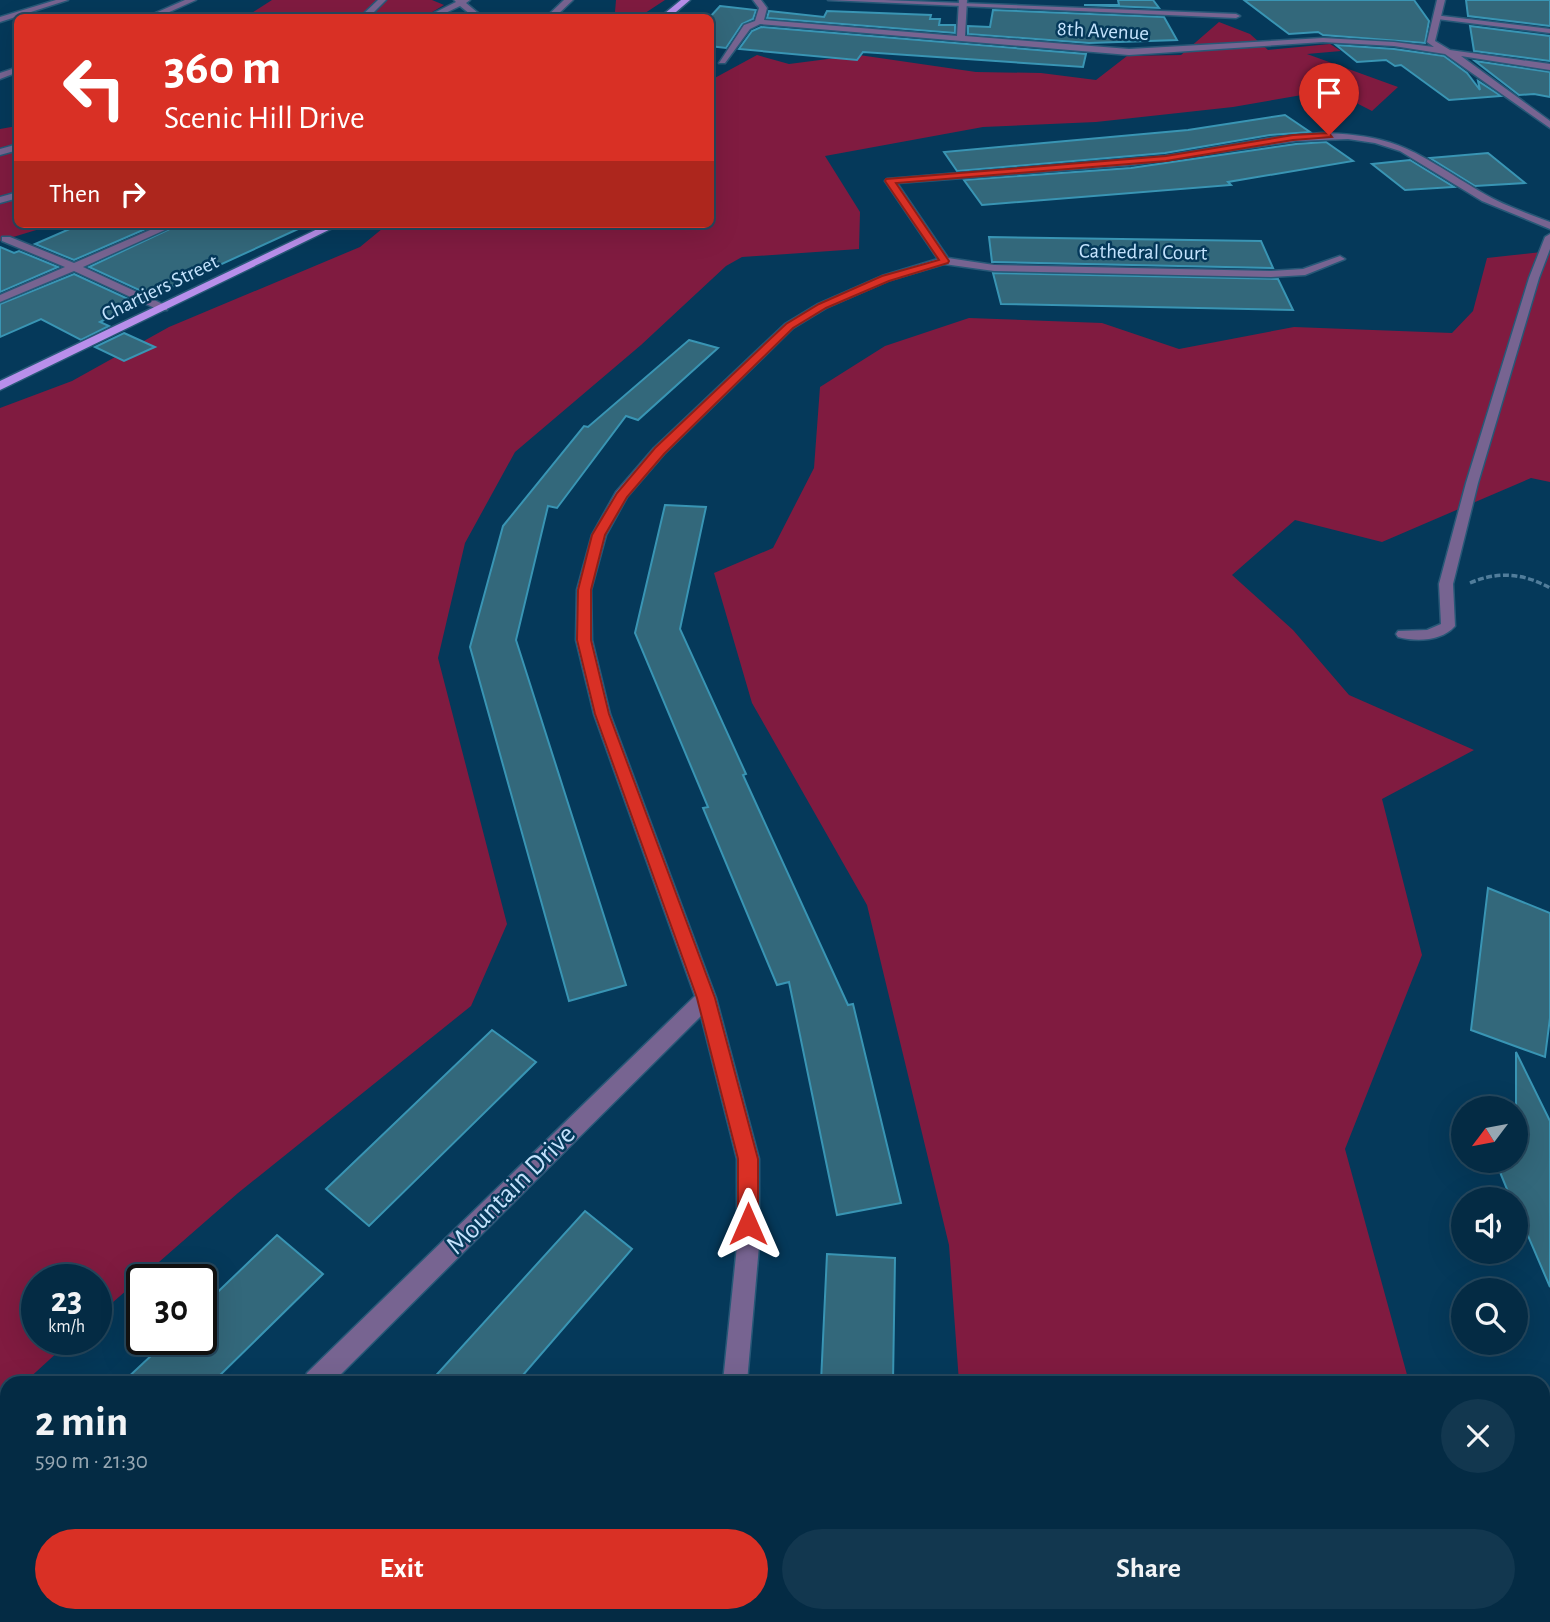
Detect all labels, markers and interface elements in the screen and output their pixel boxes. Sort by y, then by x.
street label: 8th Avenue [1056,18,1150,44]
icon: left [49,42,140,133]
text: 360 m [164,44,281,93]
pin [1299,63,1359,135]
icon: arrive [1310,74,1348,112]
text: Scenic Hill Drive [164,102,365,134]
icon: right [114,175,152,213]
text: Then [49,181,100,207]
street label: Cathedral Court [1079,240,1208,264]
street label: Chartiers Street [98,251,222,325]
north arrow [1451,1096,1528,1172]
map controls [1451,1096,1528,1355]
street label: Mountain Drive [441,1120,581,1260]
position arrow [711,1187,785,1261]
button: sound [1451,1187,1528,1264]
speed limit sign: 30 [126,1264,217,1355]
button: search [1451,1278,1528,1355]
text: 23 [51,1283,82,1318]
text: km/h [48,1318,85,1336]
button: close [1441,1399,1515,1473]
text: 2 min [35,1401,128,1443]
text: 590 m · 21:30 [35,1450,148,1473]
button: Exit [35,1529,768,1609]
button: Share [782,1529,1515,1609]

